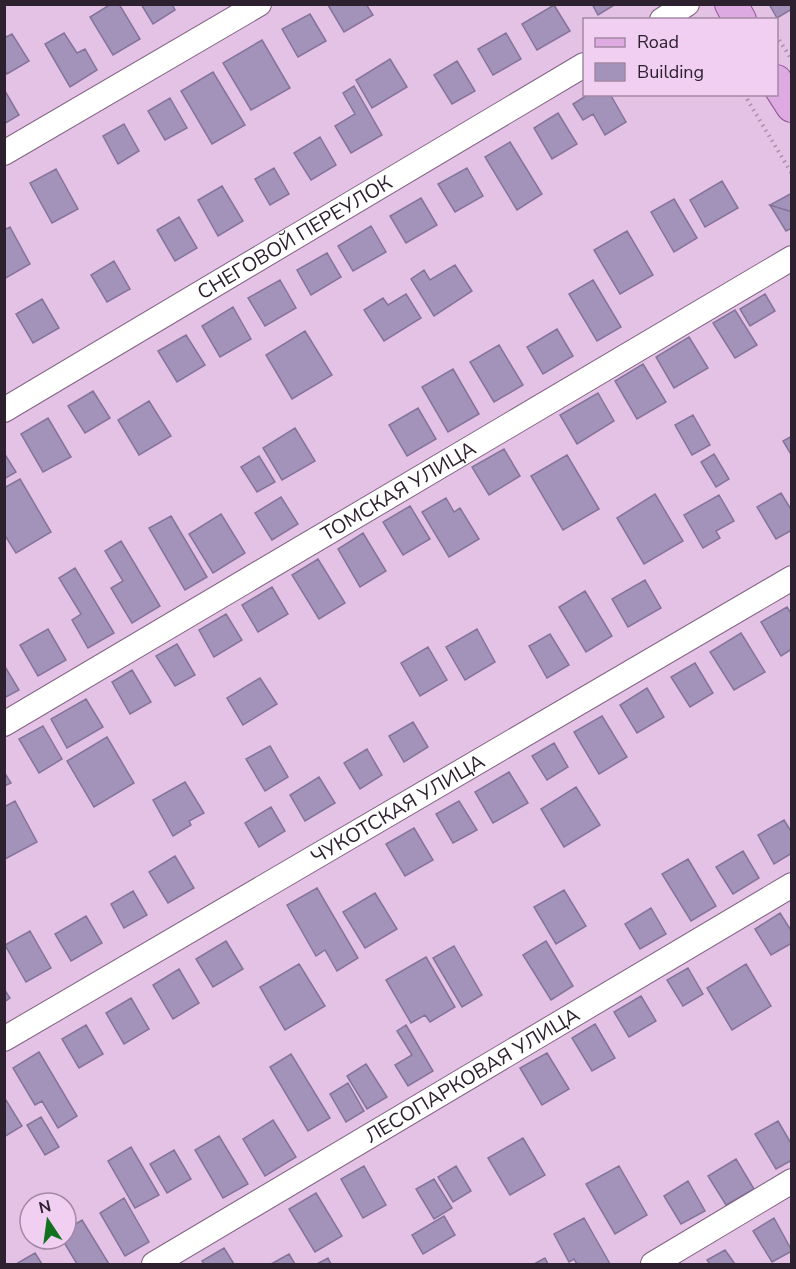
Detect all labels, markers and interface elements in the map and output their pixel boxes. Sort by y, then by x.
legend [583,18,778,96]
text: Road [637,30,679,54]
text: Building [637,60,704,84]
street label: СНЕГОВОЙ ПЕРЕУЛОК [192,169,397,306]
street label: ТОМСКАЯ УЛИЦА [316,434,481,547]
street label: ЧУКОТСКАЯ УЛИЦА [306,747,490,870]
street label: ЛЕСОПАРКОВАЯ УЛИЦА [360,1001,585,1149]
north arrow [18,1191,78,1251]
text: N [37,1195,53,1219]

